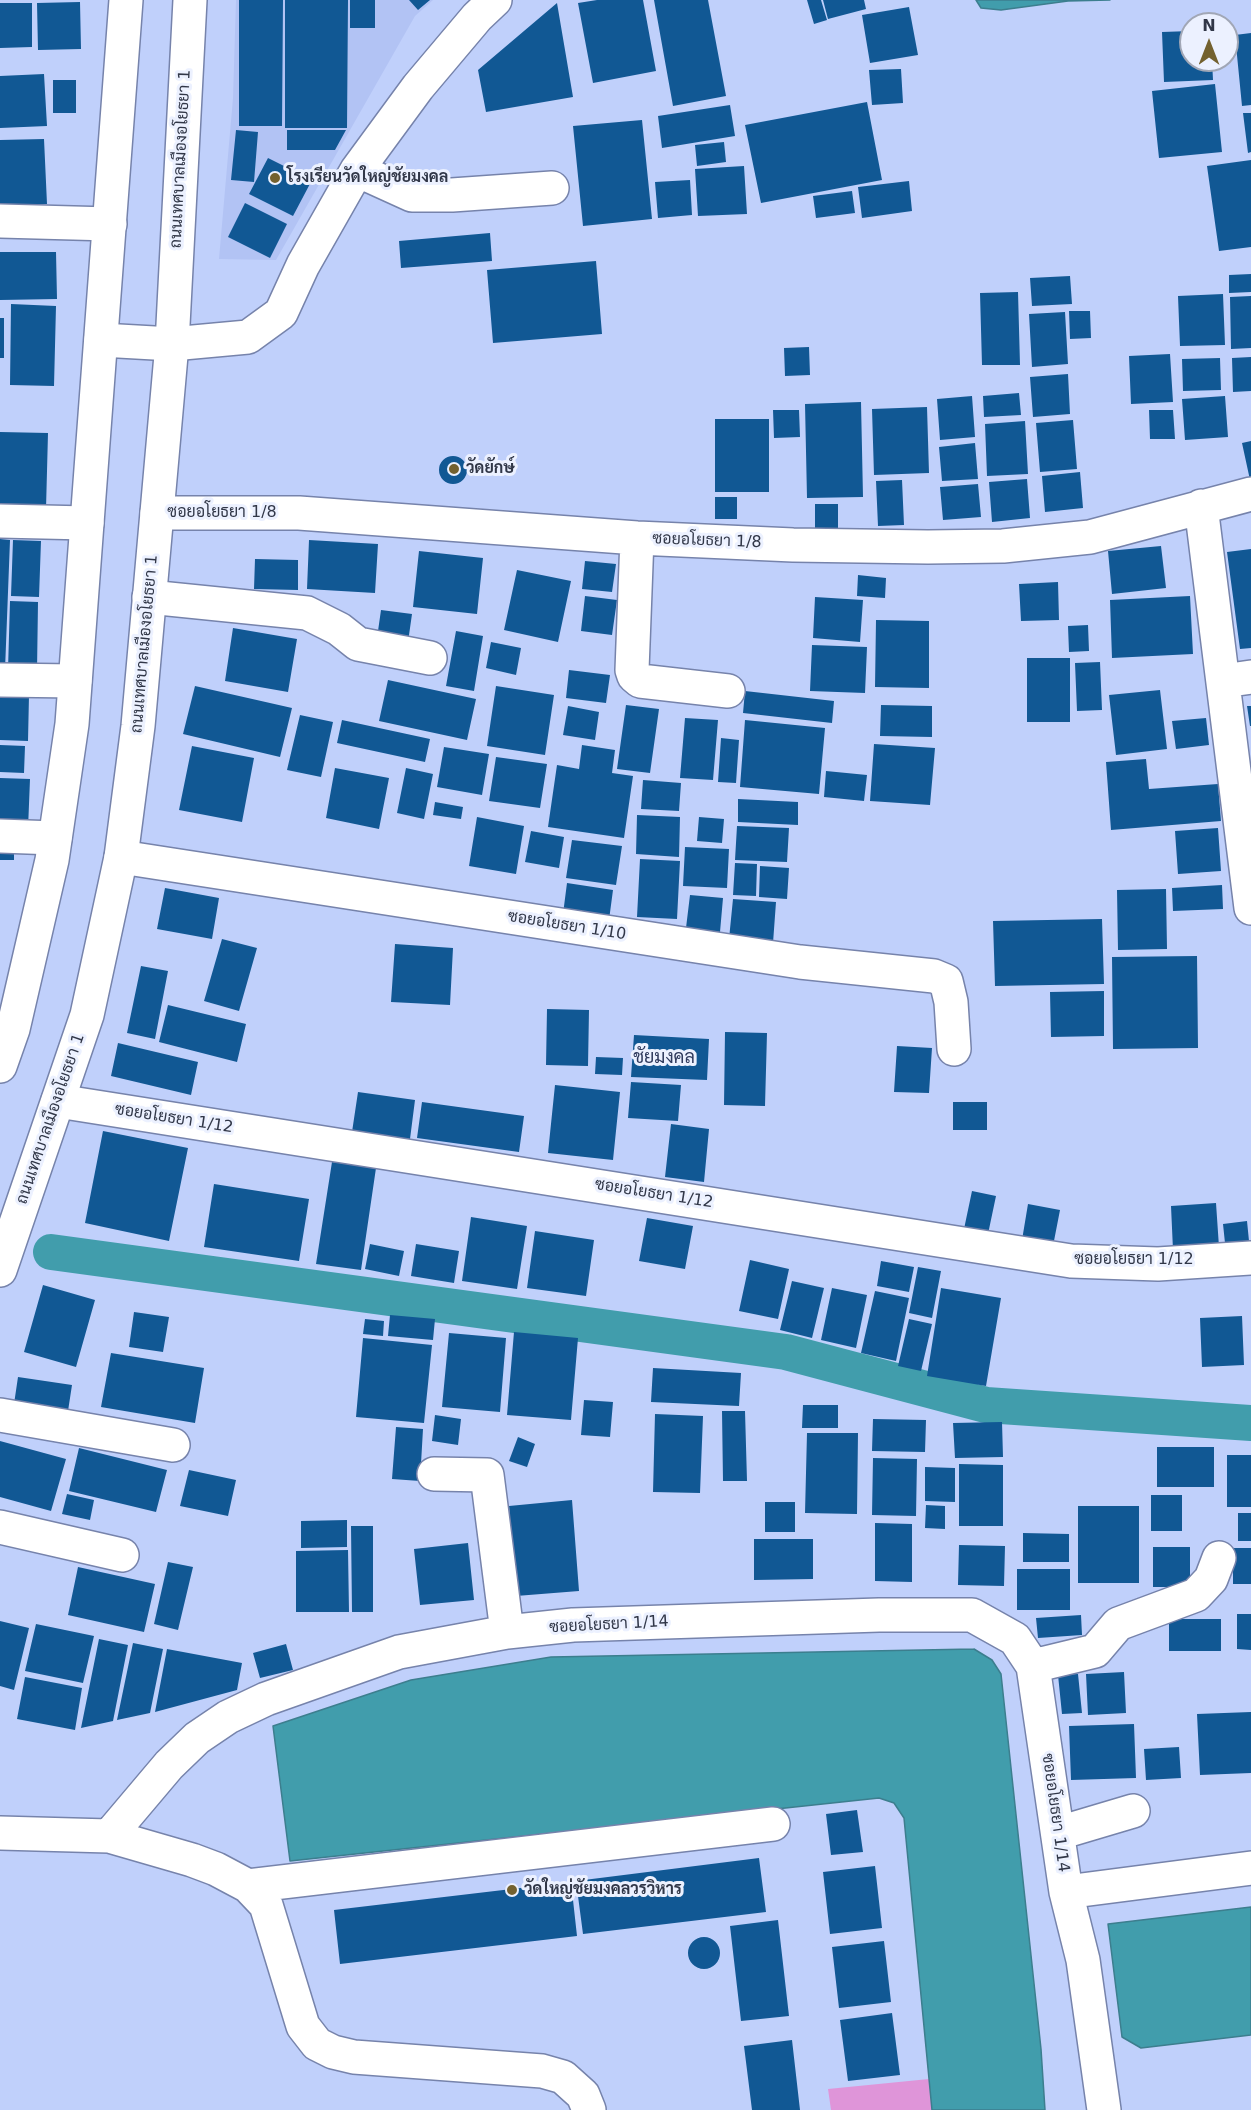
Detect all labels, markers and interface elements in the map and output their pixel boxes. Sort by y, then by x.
north arrow [1179,12,1239,72]
text: N [1202,16,1216,35]
street label: ถนนเทศบาลเมืองอโยธยา 1 [167,69,195,249]
place label: โรงเรียนวัดใหญ่ชัยมงคล [287,168,448,188]
marker: โรงเรียนวัดใหญ่ชัยมงคล [268,171,282,185]
place label: วัดยักษ์ [466,459,515,479]
marker: วัดยักษ์ [447,462,461,476]
street label: ซอยอโยธยา 1/8 [167,503,277,523]
street label: ซอยอโยธยา 1/8 [652,529,762,553]
street label: ถนนเทศบาลเมืองอโยธยา 1 [128,554,162,734]
street label: ซอยอโยธยา 1/10 [506,907,628,945]
street label: ถนนเทศบาลเมืองอโยธยา 1 [13,1031,89,1207]
district label: ชัยมงคล [633,1047,695,1069]
street label: ซอยอโยธยา 1/12 [113,1100,235,1138]
street label: ซอยอโยธยา 1/12 [593,1175,715,1213]
street label: ซอยอโยธยา 1/12 [1074,1250,1194,1270]
street label: ซอยอโยธยา 1/14 [549,1612,669,1638]
street label: ซอยอโยธยา 1/14 [1037,1752,1073,1874]
place label: วัดใหญ่ชัยมงคลวรวิหาร [524,1880,682,1900]
marker: วัดใหญ่ชัยมงคลวรวิหาร [505,1883,519,1897]

